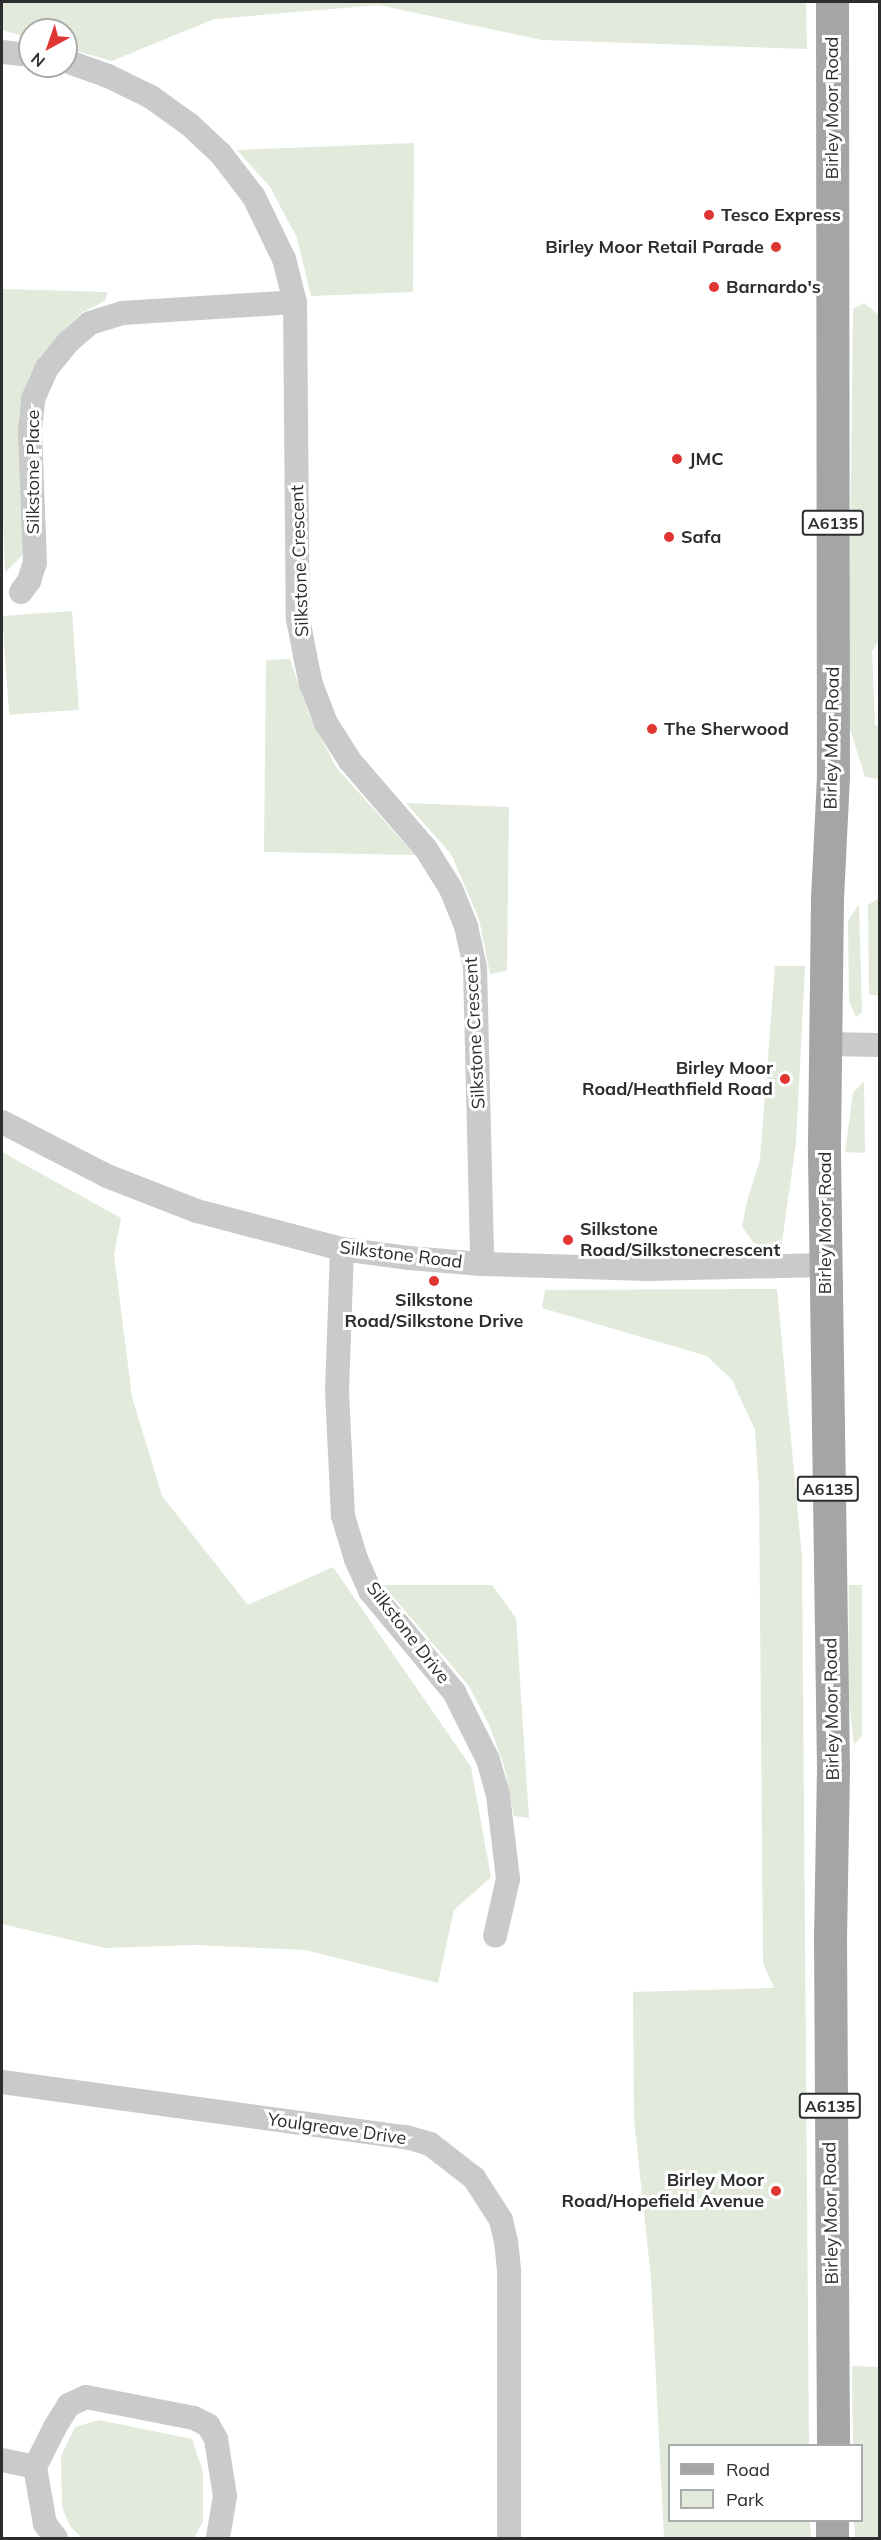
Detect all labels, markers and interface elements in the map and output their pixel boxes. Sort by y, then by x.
north arrow [18,18,78,78]
street label: Birley Moor Road [821,37,843,179]
text: N [27,49,49,72]
place label: Tesco Express [721,204,841,226]
marker: Tesco Express [702,208,716,222]
place label: Birley Moor Retail Parade [545,236,764,258]
marker: Birley Moor Retail Parade [769,240,783,254]
place label: Barnardo's [726,276,821,298]
marker: Barnardo's [707,280,721,294]
street label: Silkstone Place [22,410,44,534]
place label: JMC [689,448,724,470]
marker: JMC [670,452,684,466]
street label: Silkstone Crescent [287,485,313,637]
road number: A6135 [802,510,864,536]
place label: Safa [681,526,721,548]
marker: Safa [662,530,676,544]
street label: Birley Moor Road [820,667,844,809]
place label: The Sherwood [664,718,789,740]
marker: The Sherwood [645,722,659,736]
street label: Silkstone Crescent [460,957,490,1109]
place label: Birley Moor Road/Heathfield Road [582,1058,773,1100]
marker: Birley Moor Road/Heathfield Road [778,1072,792,1086]
street label: Birley Moor Road [814,1152,836,1294]
place label: Silkstone Road/Silkstonecrescent [580,1219,780,1262]
marker: Silkstone Road/Silkstonecrescent [561,1233,575,1247]
street label: Silkstone Road [338,1237,464,1273]
marker: Silkstone Road/Silkstone Drive [427,1274,441,1288]
place label: Silkstone Road/Silkstone Drive [345,1290,523,1332]
road number: A6135 [796,1476,860,1502]
street label: Silkstone Drive [362,1578,454,1688]
street label: Birley Moor Road [820,1638,844,1780]
road number: A6135 [798,2093,862,2119]
street label: Youlgreave Drive [266,2109,408,2149]
street label: Birley Moor Road [819,2142,843,2284]
place label: Birley Moor Road/Hopefield Avenue [562,2170,764,2212]
marker: Birley Moor Road/Hopefield Avenue [769,2184,783,2198]
legend [668,2444,863,2522]
text: Road [726,2458,770,2481]
text: Park [726,2488,764,2511]

